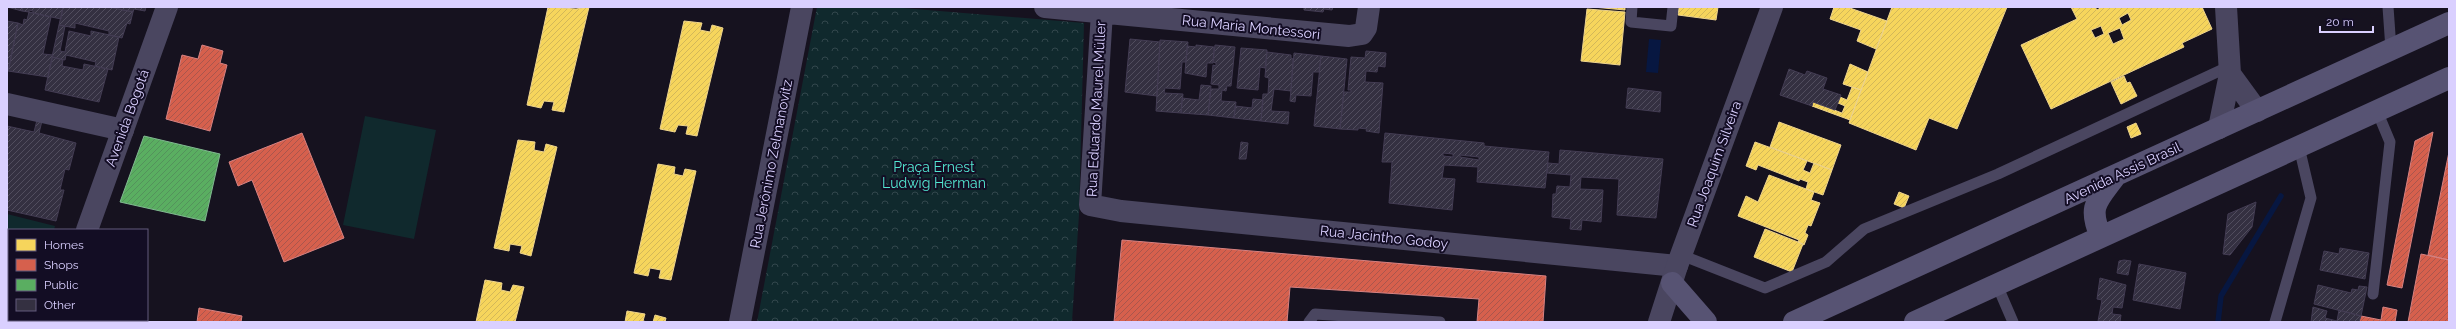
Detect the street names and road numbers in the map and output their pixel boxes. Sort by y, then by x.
street label: Rua Maria Montessori [1181,12,1321,42]
street label: Rua Eduardo Maurel Müller [1083,21,1109,197]
street label: Avenida Bogotá [102,67,152,169]
street label: Rua Jerônimo Zelmanovitz [747,78,795,250]
street label: Rua Joaquim Silveira [1684,99,1744,229]
street label: Avenida Assis Brasil [2061,139,2183,207]
street label: Rua Jacintho Godoy [1319,222,1449,252]

